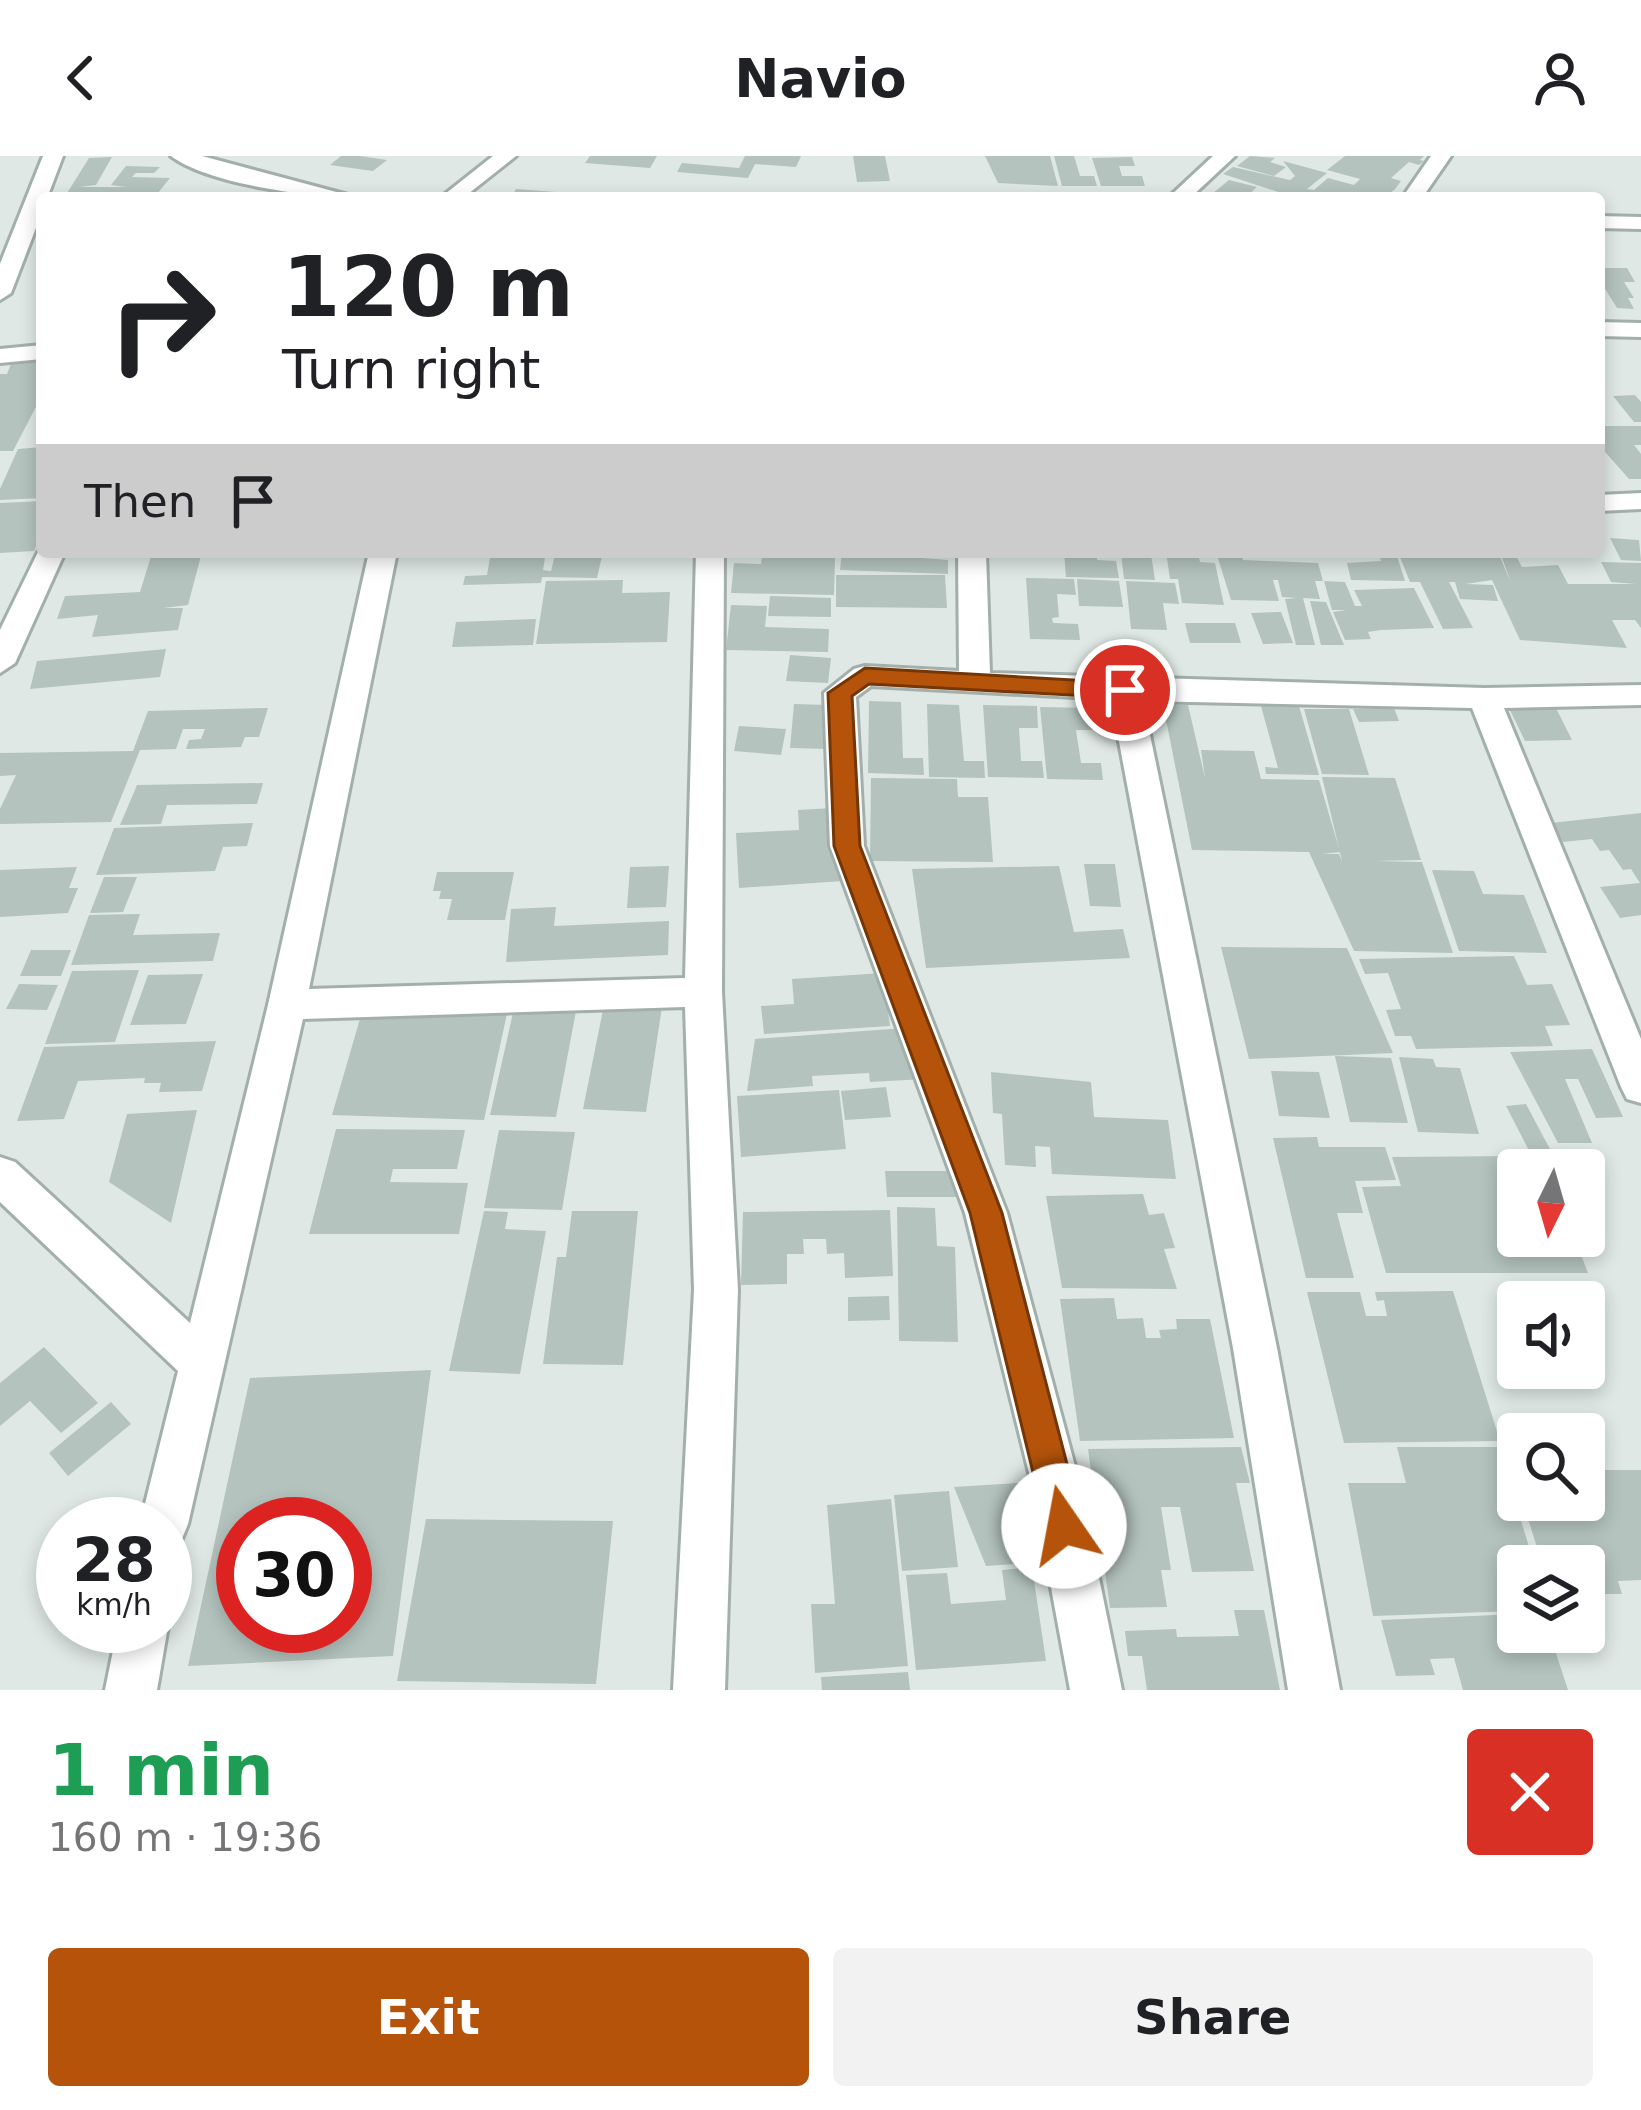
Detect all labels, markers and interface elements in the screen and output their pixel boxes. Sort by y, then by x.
icon: back [48,45,114,111]
icon: person [1527,45,1593,111]
text: Navio [734,47,907,110]
text: 120 m [282,238,574,336]
icon: right [84,240,240,396]
text: Turn right [282,338,541,401]
icon: arrive [220,468,286,534]
text: Then [84,475,196,528]
pin [1074,639,1176,741]
icon: arrive [1092,657,1158,723]
north arrow [1497,1149,1605,1257]
map controls [1497,1149,1605,1653]
button: sound [1497,1281,1605,1389]
button: search [1497,1413,1605,1521]
position arrow [1001,1463,1127,1589]
speed limit sign: 30 [216,1497,372,1653]
text: 28 [72,1525,156,1595]
button: layers [1497,1545,1605,1653]
text: km/h [76,1587,152,1622]
text: 1 min [48,1728,274,1812]
button: close [1467,1729,1593,1855]
text: 160 m · 19:36 [48,1815,322,1860]
button: Exit [48,1948,809,2086]
button: Share [833,1948,1593,2086]

